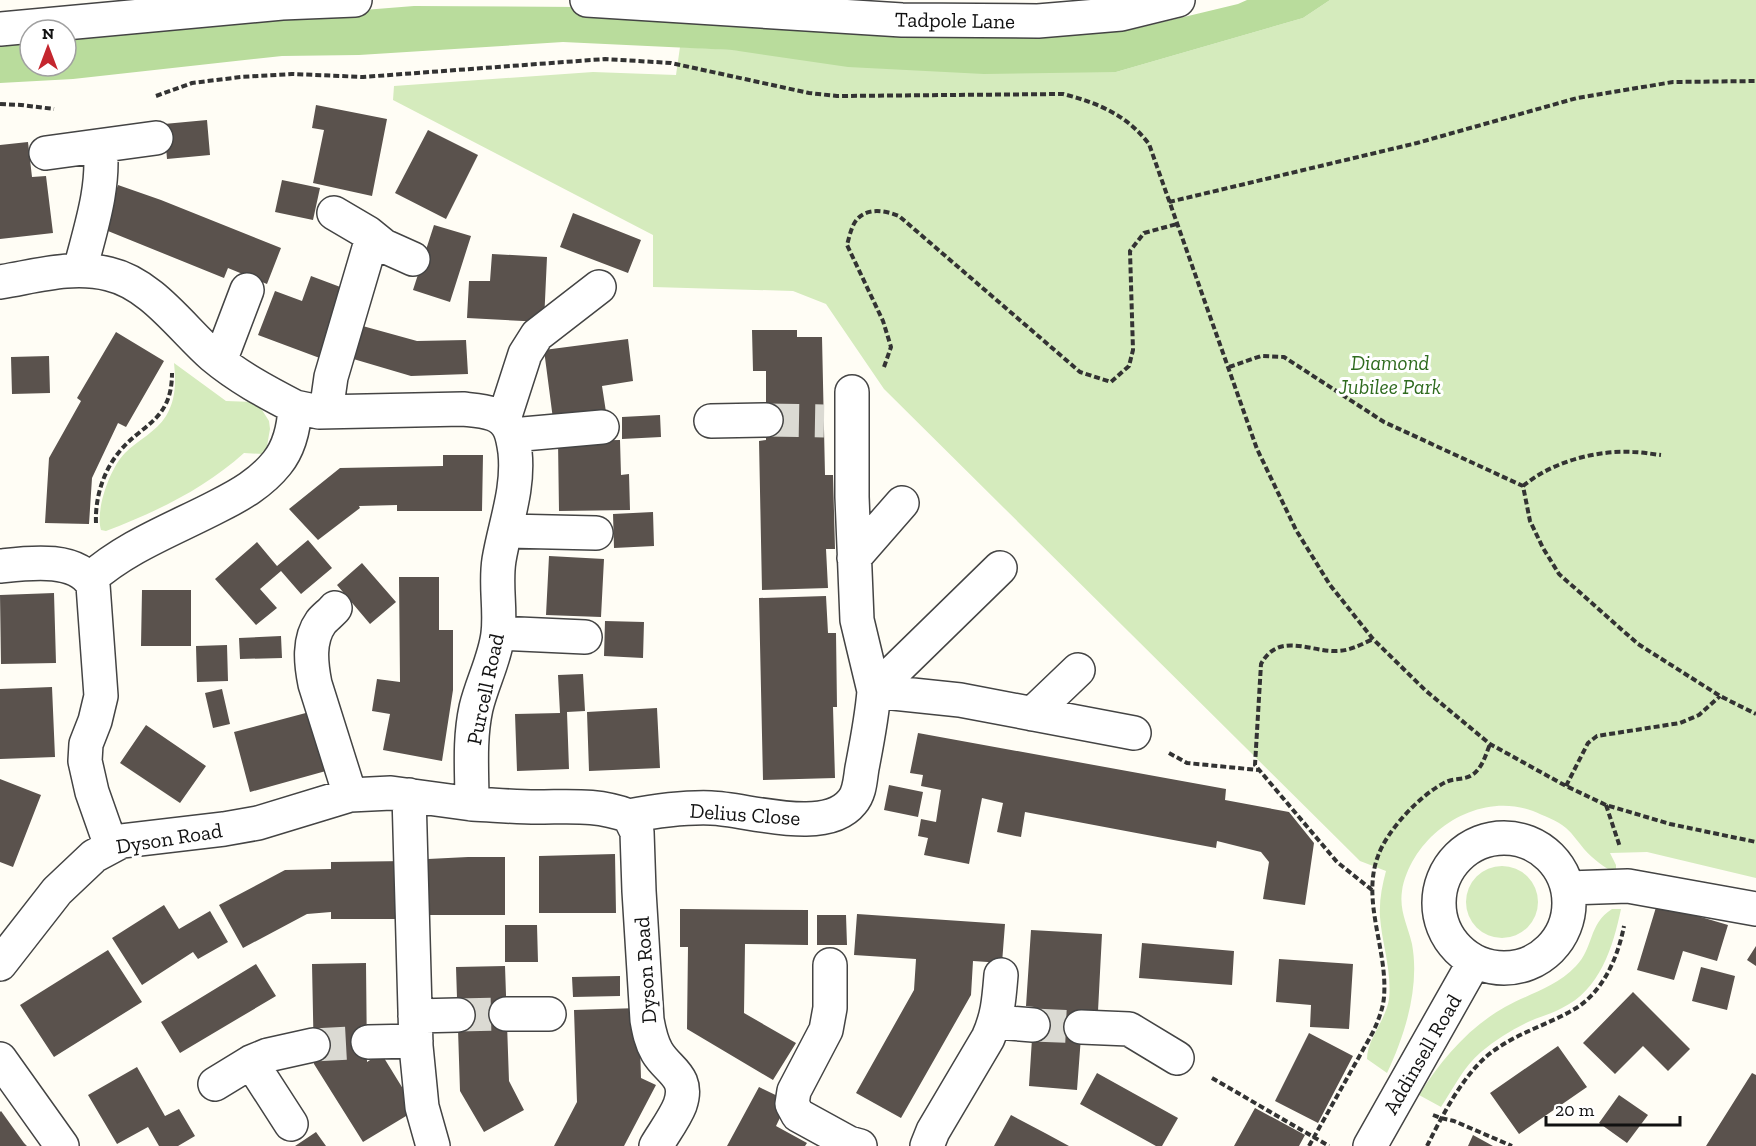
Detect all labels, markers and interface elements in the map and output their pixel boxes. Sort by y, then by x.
street label: Tadpole Lane [895,6,1015,34]
north arrow [18,18,78,78]
text: N [42,24,54,43]
park label: Diamond Jubilee Park [1338,350,1441,399]
street label: Purcell Road [461,631,509,747]
street label: Delius Close [689,798,801,830]
street label: Dyson Road [114,817,224,859]
street label: Dyson Road [629,915,661,1024]
street label: Addinsell Road [1378,989,1467,1118]
scale bar [1546,1089,1680,1127]
text: 20 m [1555,1099,1595,1121]

